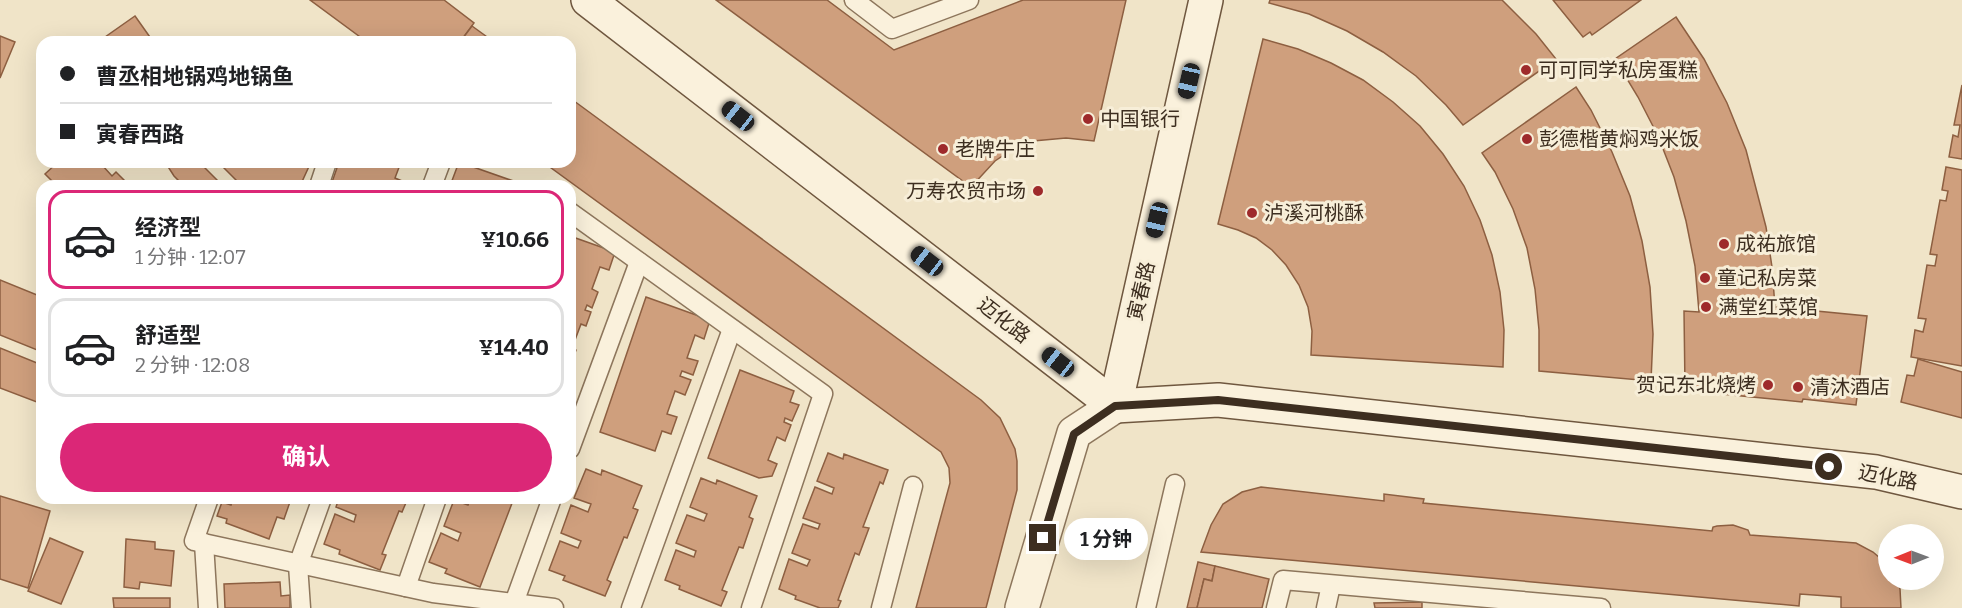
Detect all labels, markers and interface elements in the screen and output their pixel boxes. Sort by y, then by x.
place label: 可可同学私房蛋糕 [1538,58,1698,82]
car [1176,61,1202,101]
text: 曹丞相地锅鸡地锅鱼 [96,63,294,90]
marker: 可可同学私房蛋糕 [1519,63,1533,77]
car [718,98,758,134]
place label: 中国银行 [1100,107,1180,131]
marker: 中国银行 [1081,112,1095,126]
text: 寅春西路 [96,121,184,148]
place label: 彭德楷黄焖鸡米饭 [1539,127,1699,151]
marker: 彭德楷黄焖鸡米饭 [1520,132,1534,146]
place label: 老牌牛庄 [955,137,1035,161]
marker: 老牌牛庄 [936,142,950,156]
place label: 万寿农贸市场 [906,179,1026,203]
marker: 万寿农贸市场 [1031,184,1045,198]
car [1144,200,1170,240]
place label: 泸溪河桃酥 [1264,201,1364,225]
marker: 泸溪河桃酥 [1245,206,1259,220]
icon: car [63,213,117,267]
text: 经济型 [135,214,201,241]
text: ¥10.66 [481,226,549,253]
place label: 成祐旅馆 [1736,232,1816,256]
marker: 成祐旅馆 [1717,237,1731,251]
car [907,243,947,279]
text: 1 分钟 · 12:07 [135,245,245,269]
street label: 寅春路 [1123,259,1159,323]
place label: 童记私房菜 [1717,266,1817,290]
marker: 童记私房菜 [1698,271,1712,285]
street label: 迈化路 [973,292,1035,348]
place label: 满堂红菜馆 [1718,295,1818,319]
marker: 满堂红菜馆 [1699,300,1713,314]
icon: car [63,321,117,375]
text: 舒适型 [135,322,201,349]
text: ¥14.40 [479,334,549,361]
car [1038,344,1078,380]
text: 2 分钟 · 12:08 [135,353,250,377]
place label: 贺记东北烧烤 [1636,373,1756,397]
place label: 清沐酒店 [1810,375,1890,399]
marker: 贺记东北烧烤 [1761,378,1775,392]
marker: 清沐酒店 [1791,380,1805,394]
button: 确认 [60,423,552,492]
route start [1815,453,1842,480]
street label: 迈化路 [1856,459,1920,495]
callout: 1 分钟 [1064,517,1148,559]
route end [1029,524,1056,551]
north arrow [1878,524,1944,590]
map controls [1878,524,1944,590]
text: 1 分钟 [1080,527,1132,551]

